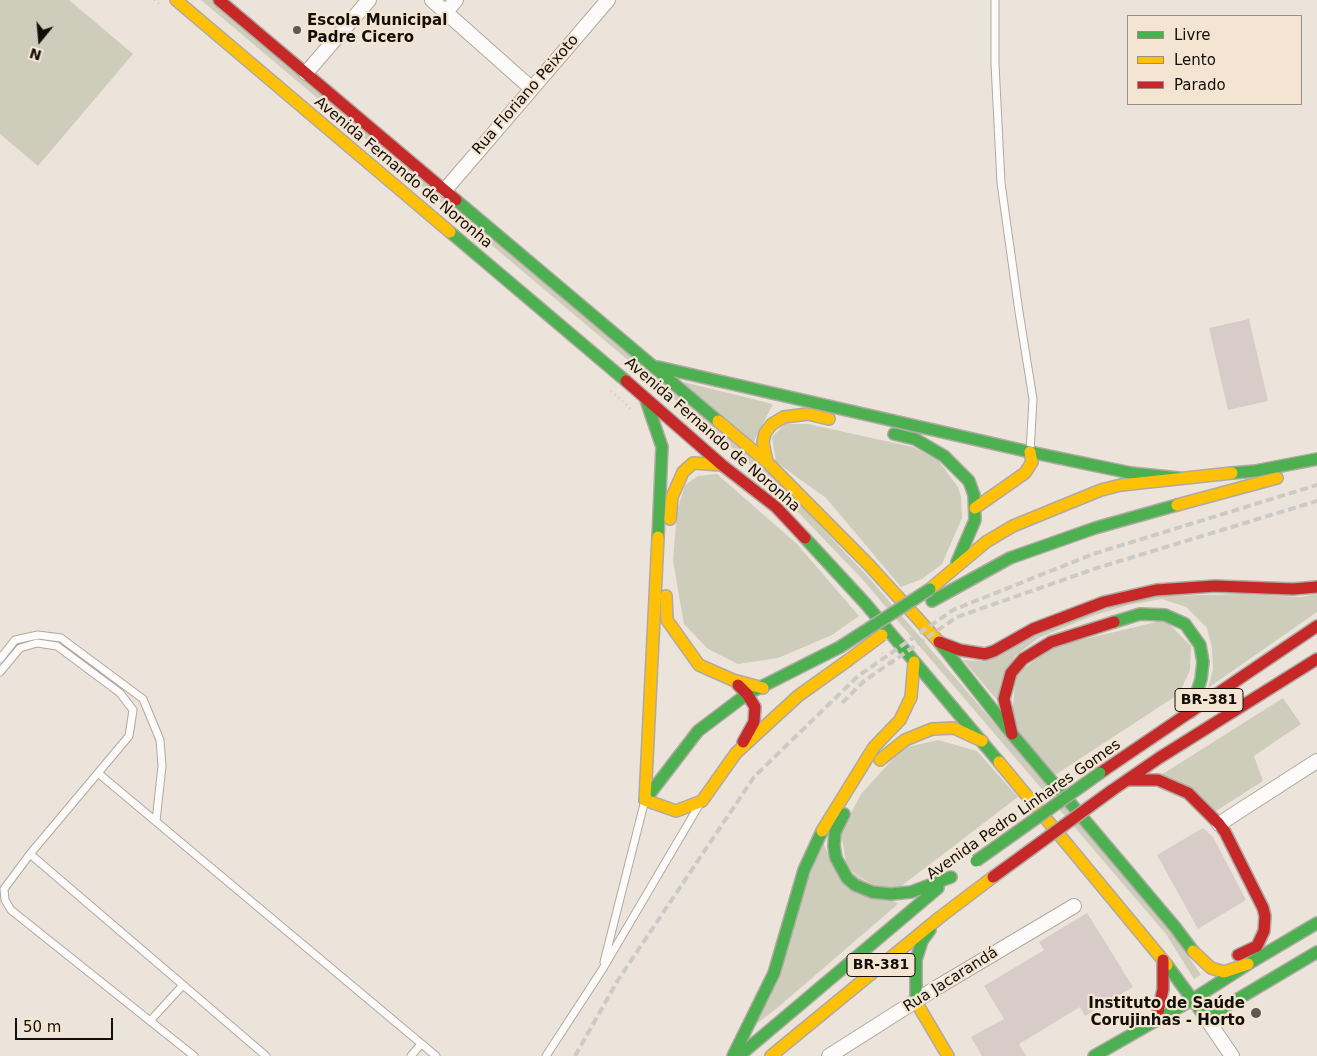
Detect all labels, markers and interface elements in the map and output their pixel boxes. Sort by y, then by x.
place label: Escola Municipal Padre Cicero [307,12,447,47]
north arrow [15,15,65,65]
legend [1127,15,1302,105]
marker: Escola Municipal Padre Cicero [291,24,303,36]
text: Livre [1174,26,1210,44]
street label: Rua Floriano Peixoto [469,31,583,159]
text: N [28,45,44,64]
text: Lento [1174,51,1216,69]
text: Parado [1174,76,1226,94]
street label: Avenida Fernando de Noronha [311,93,495,253]
street label: Avenida Fernando de Noronha [621,354,803,516]
road number: BR-381 [1175,688,1243,712]
street label: Avenida Pedro Linhares Gomes [924,736,1124,884]
street label: Rua Jacarandá [901,944,1001,1016]
road number: BR-381 [847,954,915,976]
place label: Instituto de Saúde Corujinhas - Horto [1088,995,1245,1030]
marker: Instituto de Saúde Corujinhas - Horto [1249,1006,1263,1020]
scale bar [18,1008,115,1040]
text: 50 m [23,1018,61,1036]

